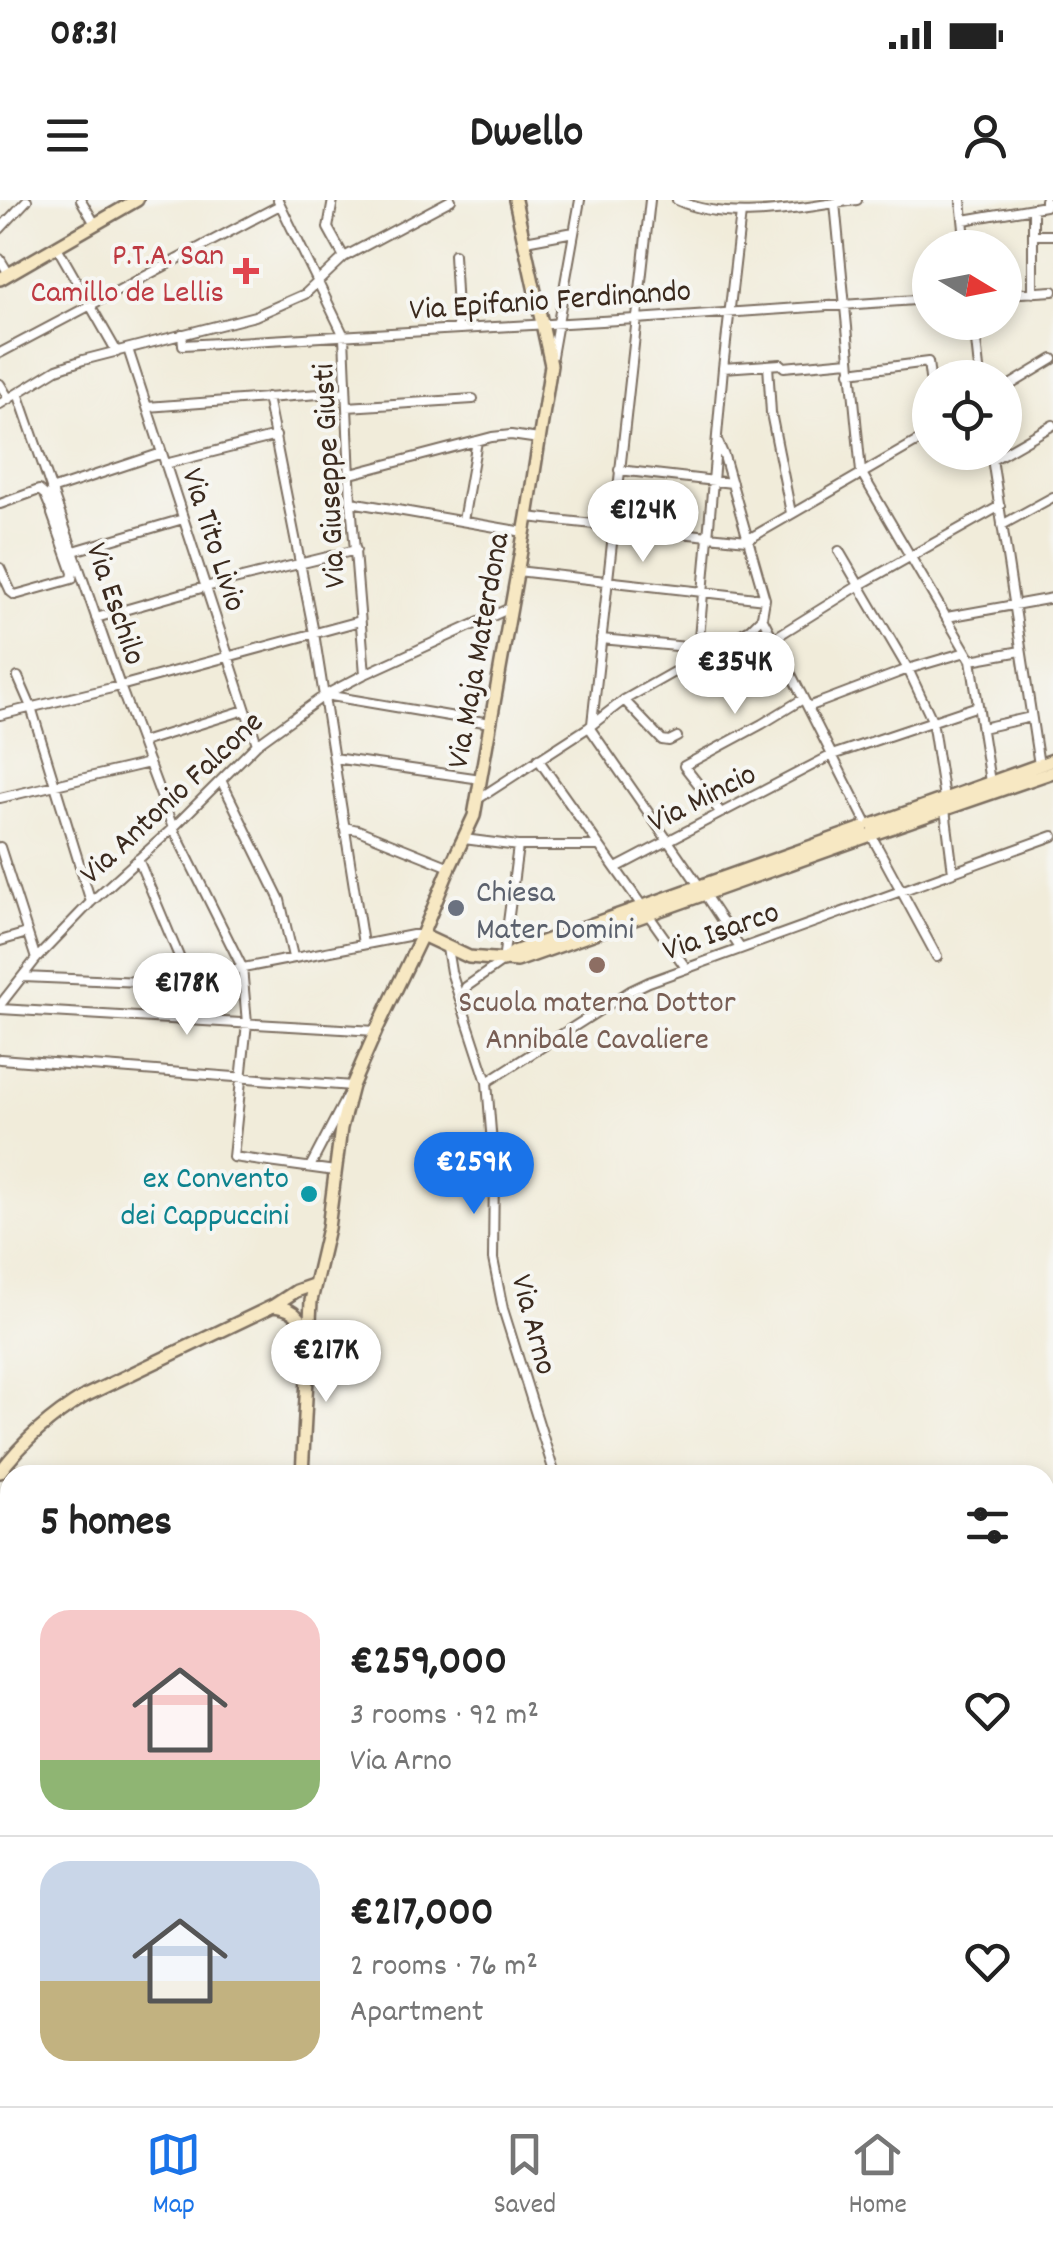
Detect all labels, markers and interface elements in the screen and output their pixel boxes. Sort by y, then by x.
text: 08:31 [50,8,117,63]
text: Dwello [470,103,583,167]
icon: menu [40,108,95,163]
icon: person [958,108,1013,163]
north arrow [912,230,1022,340]
map controls [912,230,1022,470]
place label: P.T.A. San Camillo de Lellis [30,235,224,318]
marker: P.T.A. San Camillo de Lellis [233,258,259,284]
street label: Via Epifanio Ferdinando [408,270,693,336]
button: locate [912,360,1022,470]
street label: Via Giuseppe Giusti [303,362,361,589]
street label: Via Tito Livio [167,463,256,618]
pin: €124K [573,480,713,565]
text: €124K [610,489,676,535]
street label: Via Maja Materdona [438,528,524,772]
street label: Via Eschilo [71,537,156,672]
pin: €354K [665,632,805,717]
text: €354K [698,641,772,687]
street label: Via Antonio Falcone [71,702,276,897]
street label: Via Mincio [641,754,765,847]
place label: Chiesa Mater Domini [476,872,634,955]
street label: Via Isarco [657,891,786,976]
marker: Chiesa Mater Domini [445,897,467,919]
pin: €178K [117,953,257,1038]
marker: Scuola materna Dottor Annibale Cavaliere [586,954,608,976]
text: €178K [155,962,219,1008]
place label: Scuola materna Dottor Annibale Cavaliere [458,982,736,1065]
pin: €259K [404,1132,544,1217]
text: €259K [436,1141,512,1187]
place label: ex Convento dei Cappuccini [120,1158,289,1241]
marker: ex Convento dei Cappuccini [298,1183,320,1205]
street label: Via Arno [496,1270,567,1380]
pin: €217K [256,1320,396,1405]
text: €217K [293,1329,359,1375]
text: 5 homes [40,1495,172,1555]
icon: filters [960,1498,1015,1553]
text: €259,000 [350,1634,507,1694]
icon: home [120,1650,240,1770]
icon: heart [960,1683,1015,1738]
text: 3 rooms · 92 m² [350,1694,539,1740]
text: Via Arno [350,1740,452,1786]
text: €217,000 [350,1885,494,1945]
icon: home [120,1901,240,2021]
icon: heart [960,1934,1015,1989]
text: 2 rooms · 76 m² [350,1945,538,1991]
text: Apartment [350,1991,484,2037]
tab: Map [146,2127,201,2227]
tab: Saved [494,2127,556,2227]
tab: Home [848,2127,907,2227]

